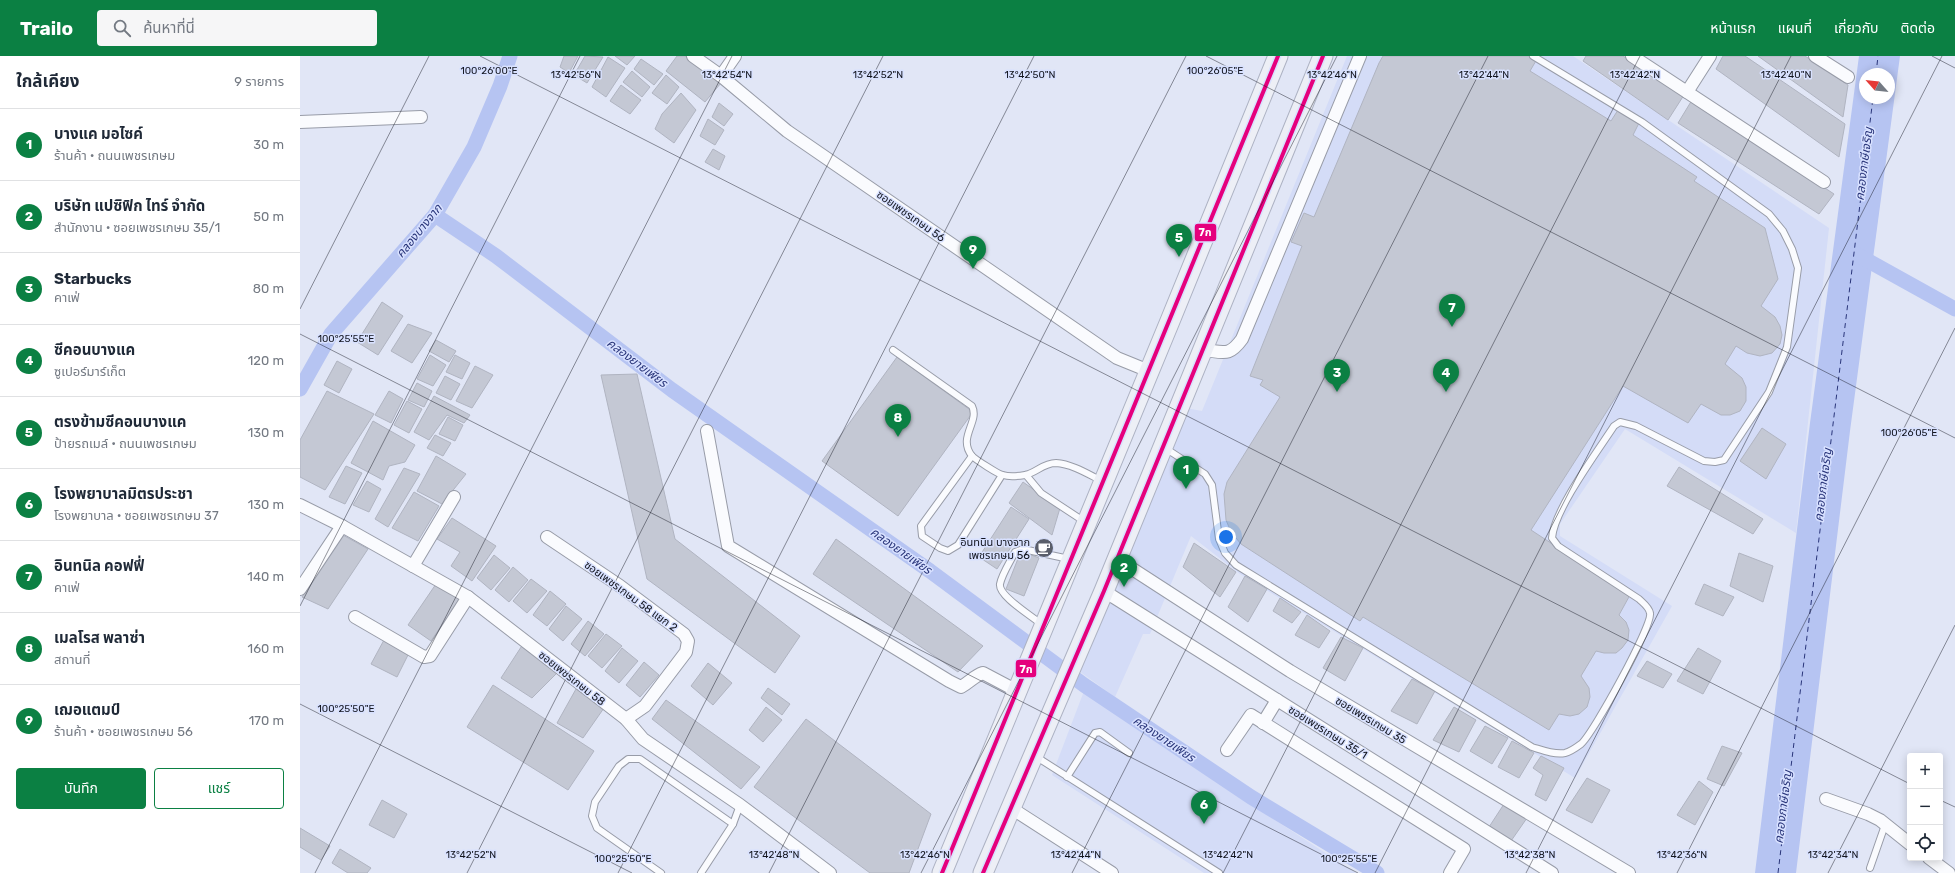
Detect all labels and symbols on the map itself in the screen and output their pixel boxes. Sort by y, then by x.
text: 100°26'00"E [460,65,518,77]
text: 100°26'05"E [1187,65,1243,77]
north arrow [1859,68,1895,104]
text: 13°42'56"N [551,69,601,81]
text: 13°42'54"N [702,69,752,81]
text: 13°42'52"N [853,69,903,81]
text: 13°42'50"N [1005,69,1056,81]
text: 13°42'46"N [1307,69,1357,81]
text: 13°42'44"N [1459,69,1509,81]
text: 13°42'42"N [1610,69,1660,81]
text: 13°42'40"N [1761,69,1811,81]
water label: คลองภาษีเจริญ [1853,126,1876,201]
street label: ซอยเพชรเกษม 56 [874,188,948,245]
water label: คลองบางจาก [393,201,445,260]
line badge: 7ก [1194,223,1217,242]
pin: 5 [1166,224,1192,257]
text: 7ก [1198,226,1212,239]
pin: 9 [960,236,986,269]
pin: 7 [1439,294,1465,327]
text: 100°25'55"E [318,333,374,345]
water label: คลองยายเพียร [604,336,671,391]
pin: 3 [1324,359,1350,392]
pin: 4 [1433,359,1459,392]
pin: 8 [885,404,911,437]
text: 100°26'05"E [1881,427,1937,439]
water label: คลองภาษีเจริญ [1812,447,1835,522]
pin: 1 [1173,456,1199,489]
water label: คลองยายเพียร [868,525,935,578]
your location [1216,527,1236,547]
place label: อินทนิน บางจาก เพชรเกษม 56 [960,536,1030,562]
cafe icon: อินทนิน บางจาก เพชรเกษม 56 [1033,537,1055,559]
pin: 2 [1111,554,1137,587]
street label: ซอยเพชรเกษม 58 แยก 2 [582,558,680,635]
street label: ซอยเพชรเกษม 58 [536,648,608,708]
line badge: 7ก [1015,659,1037,678]
text: 7ก [1019,663,1033,676]
street label: ซอยเพชรเกษม 35 [1333,694,1409,747]
text: 100°25'50"E [318,703,374,715]
street label: ซอยเพชรเกษม 35/1 [1286,703,1370,762]
water label: คลองยายเพียร [1131,713,1198,765]
water label: คลองภาษีเจริญ [1772,769,1795,844]
pin: 6 [1191,791,1217,824]
text: 13°42'52"N [446,849,496,861]
text: 13°42'48"N [749,849,799,861]
text: 13°42'46"N [900,849,950,861]
text: 13°42'44"N [1051,849,1101,861]
text: 13°42'42"N [1203,849,1253,861]
text: 13°42'38"N [1504,849,1556,861]
text: 13°42'36"N [1657,849,1707,861]
text: 13°42'34"N [1808,849,1858,861]
text: 100°25'50"E [595,853,651,865]
text: 100°25'55"E [1321,853,1377,865]

